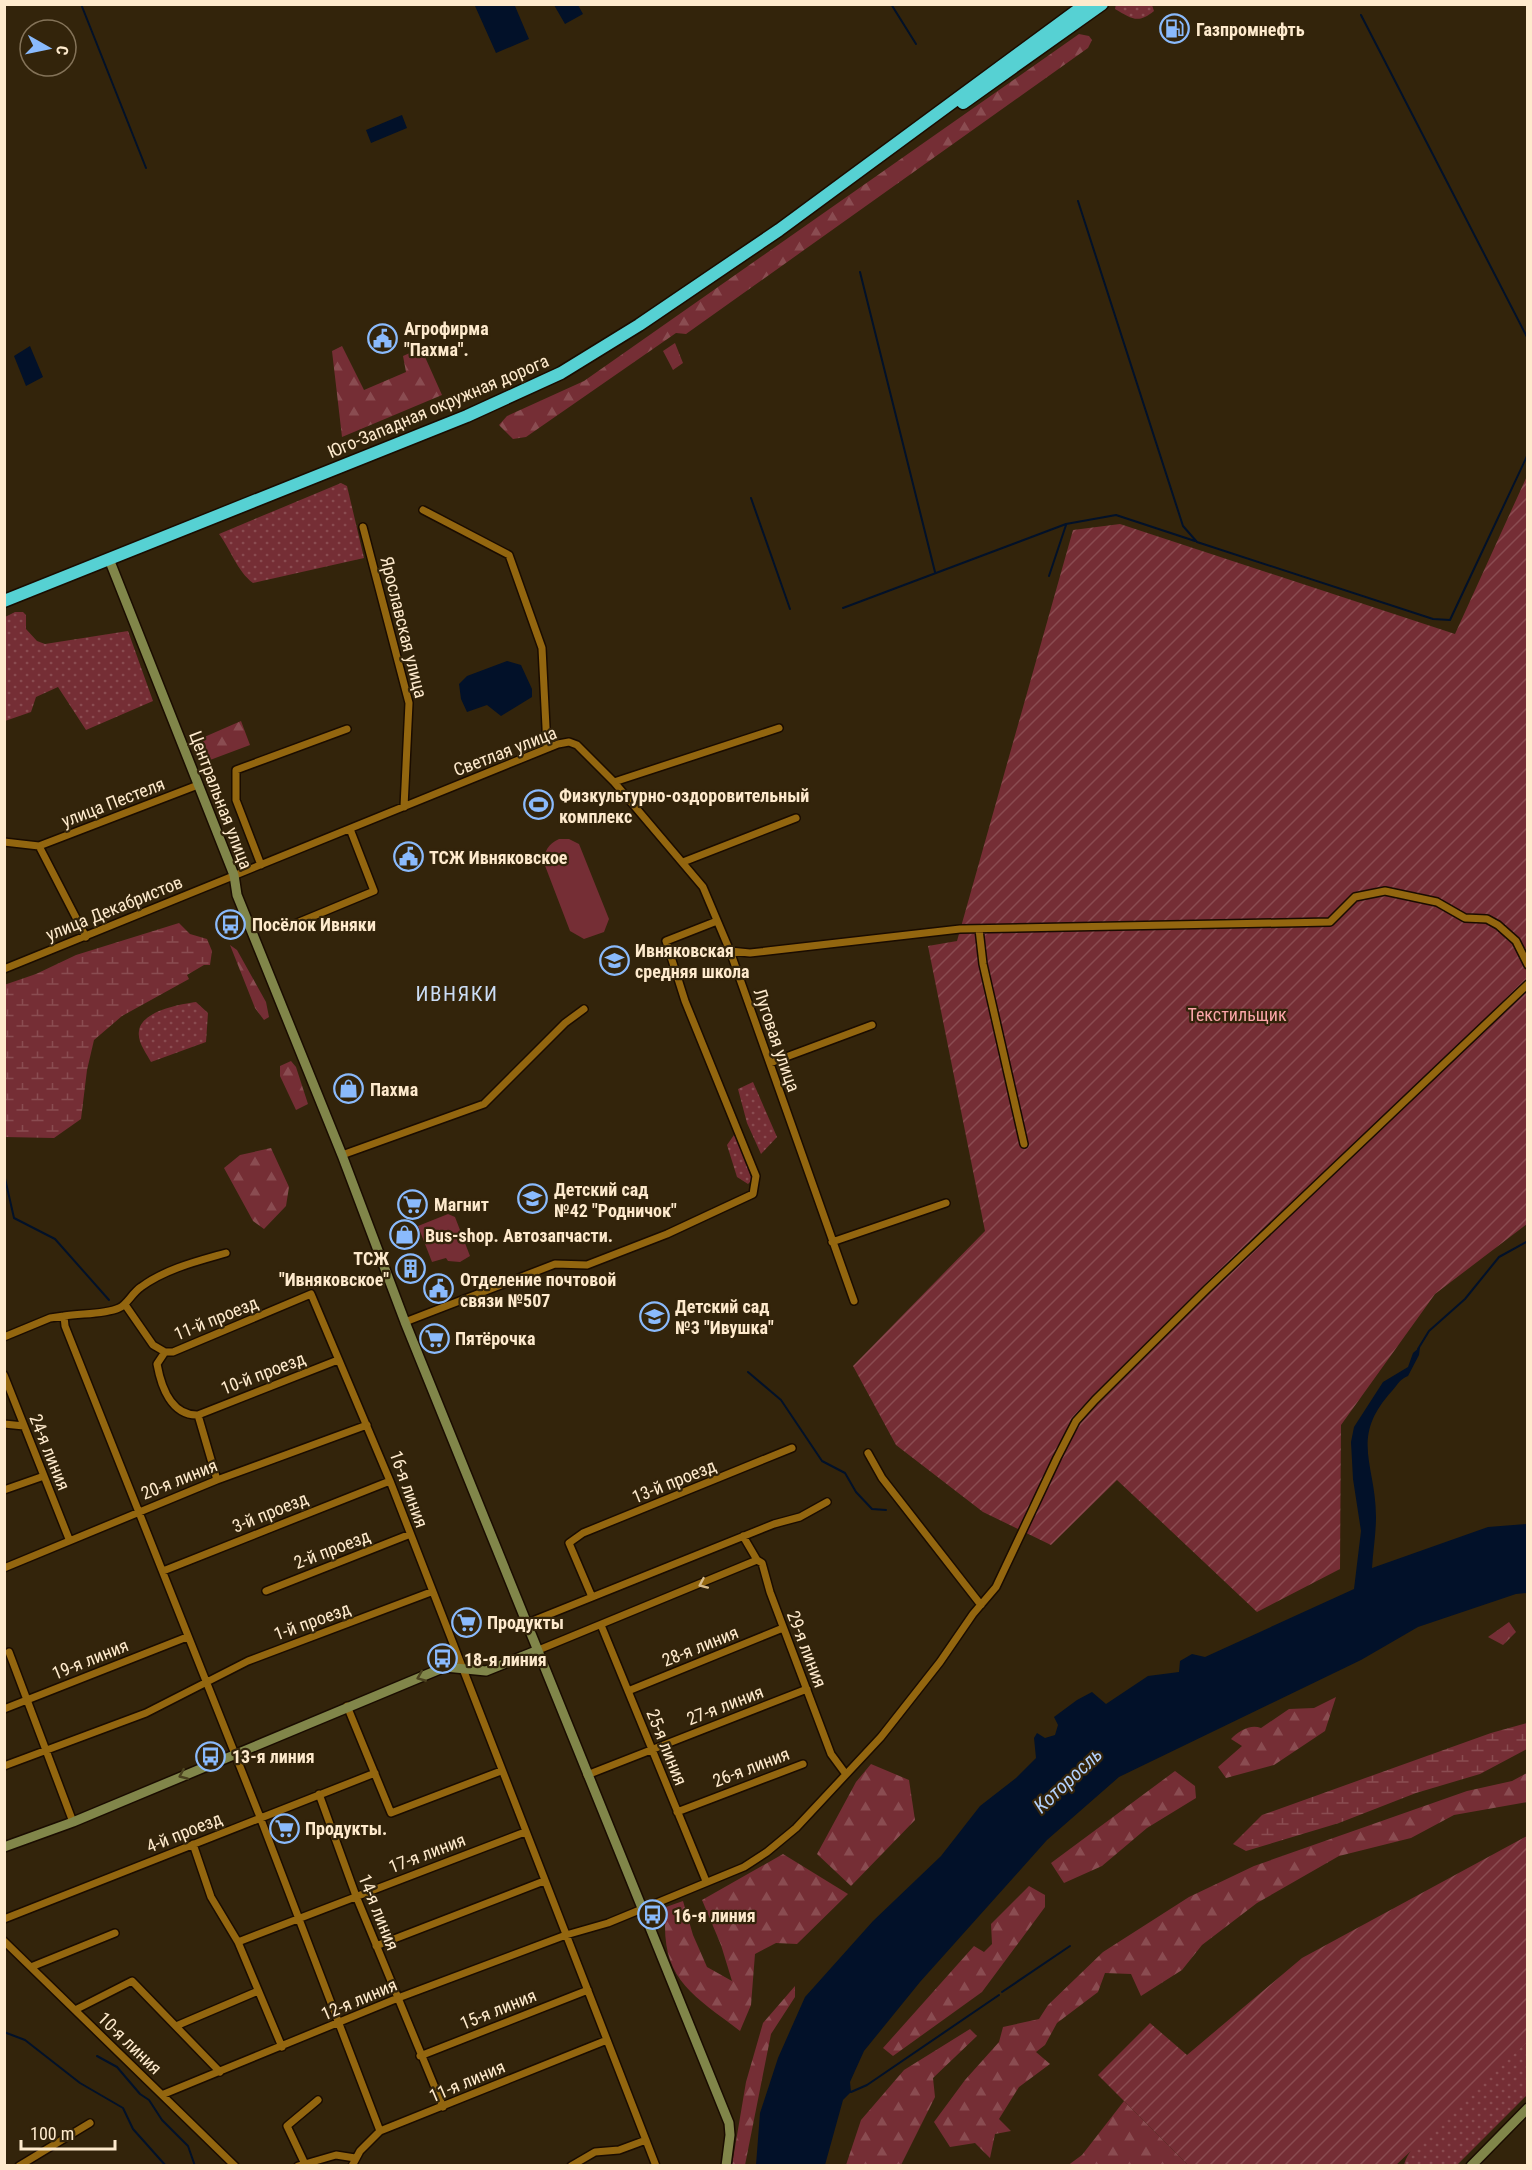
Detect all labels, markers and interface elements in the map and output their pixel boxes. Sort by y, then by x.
fuel station icon: Газпромнефть [1159,13,1191,45]
north arrow [18,18,78,78]
place label: Газпромнефть [1196,19,1305,40]
text: С [52,44,72,56]
place label: Агрофирма "Пахма". [404,318,489,360]
public building icon: Агрофирма "Пахма". [367,322,399,354]
street label: Юго-Западная окружная дорога [324,350,552,462]
street label: Ярославская улица [376,554,432,700]
street label: Светлая улица [450,722,560,780]
street label: Центральная улица [185,728,257,872]
street label: улица Пестеля [58,773,168,831]
place label: Физкультурно-оздоровительный комплекс [559,785,809,827]
sports icon: Физкультурно-оздоровительный комплекс [522,789,554,821]
public building icon: ТСЖ Ивняковское [392,841,424,873]
place label: ТСЖ Ивняковское [429,847,568,868]
street label: улица Декабристов [43,871,185,945]
bus stop icon: Посёлок Ивняки [215,908,247,940]
place label: Посёлок Ивняки [252,914,376,935]
place label: Ивняковская средняя школа [635,940,750,982]
school or university icon: Ивняковская средняя школа [598,944,630,976]
district label: ИВНЯКИ [415,982,499,1006]
street label: Луговая улица [749,985,805,1095]
park label: Текстильщик [1187,1004,1287,1025]
shop icon: Пахма [333,1073,365,1105]
place label: Пахма [370,1079,418,1100]
place label: Детский сад №42 "Родничок" [554,1179,677,1221]
school or university icon: Детский сад №42 "Родничок" [517,1183,549,1215]
supermarket icon: Магнит [397,1188,429,1220]
place label: Магнит [434,1194,489,1215]
shop icon: Bus-shop. Автозапчасти. [388,1219,420,1251]
place label: Bus-shop. Автозапчасти. [425,1225,613,1246]
place label: ТСЖ "Ивняковское" [279,1248,389,1290]
building icon: ТСЖ "Ивняковское" [394,1252,426,1284]
place label: Отделение почтовой связи №507 [460,1269,616,1311]
public building icon: Отделение почтовой связи №507 [423,1273,455,1305]
street label: 11-й проезд [171,1292,261,1344]
place label: Детский сад №3 "Ивушка" [675,1296,774,1338]
school or university icon: Детский сад №3 "Ивушка" [638,1300,670,1332]
supermarket icon: Пятёрочка [418,1322,450,1354]
place label: Пятёрочка [455,1328,535,1349]
street label: 10-й проезд [218,1347,309,1399]
street label: 24-я линия [25,1411,75,1493]
street label: 16-я линия [385,1448,433,1530]
street label: 20-я линия [138,1454,220,1504]
street label: 13-й проезд [629,1455,719,1507]
street label: 3-й проезд [229,1487,311,1537]
street label: 2-й проезд [291,1525,373,1573]
one-way arrow [698,1577,709,1589]
street label: 1-й проезд [271,1597,353,1645]
supermarket icon: Продукты [450,1606,482,1638]
street label: 29-я линия [783,1608,831,1690]
place label: Продукты [487,1612,564,1633]
street label: 28-я линия [659,1621,741,1671]
street label: 19-я линия [49,1634,131,1684]
bus stop icon: 18-я линия [427,1643,459,1675]
place label: 18-я линия [464,1649,547,1670]
one-way arrow [416,1670,427,1682]
street label: 27-я линия [684,1681,766,1729]
street label: 25-я линия [642,1706,692,1788]
bus stop icon: 13-я линия [195,1740,227,1772]
water label: Которосль [1029,1742,1107,1818]
street label: 26-я линия [710,1743,792,1791]
place label: 13-я линия [232,1746,315,1767]
one-way arrow [178,1768,189,1780]
street label: 4-й проезд [143,1807,225,1857]
supermarket icon: Продукты. [268,1812,300,1844]
place label: Продукты. [305,1818,387,1839]
street label: 17-я линия [386,1829,468,1877]
street label: 14-я линия [354,1871,404,1953]
bus stop icon: 16-я линия [636,1899,668,1931]
place label: 16-я линия [673,1905,756,1926]
street label: 12-я линия [318,1974,400,2024]
street label: 15-я линия [457,1984,539,2034]
street label: 10-я линия [94,2008,166,2078]
street label: 11-я линия [426,2056,508,2106]
scale bar [21,2113,116,2151]
text: 100 m [30,2123,74,2144]

